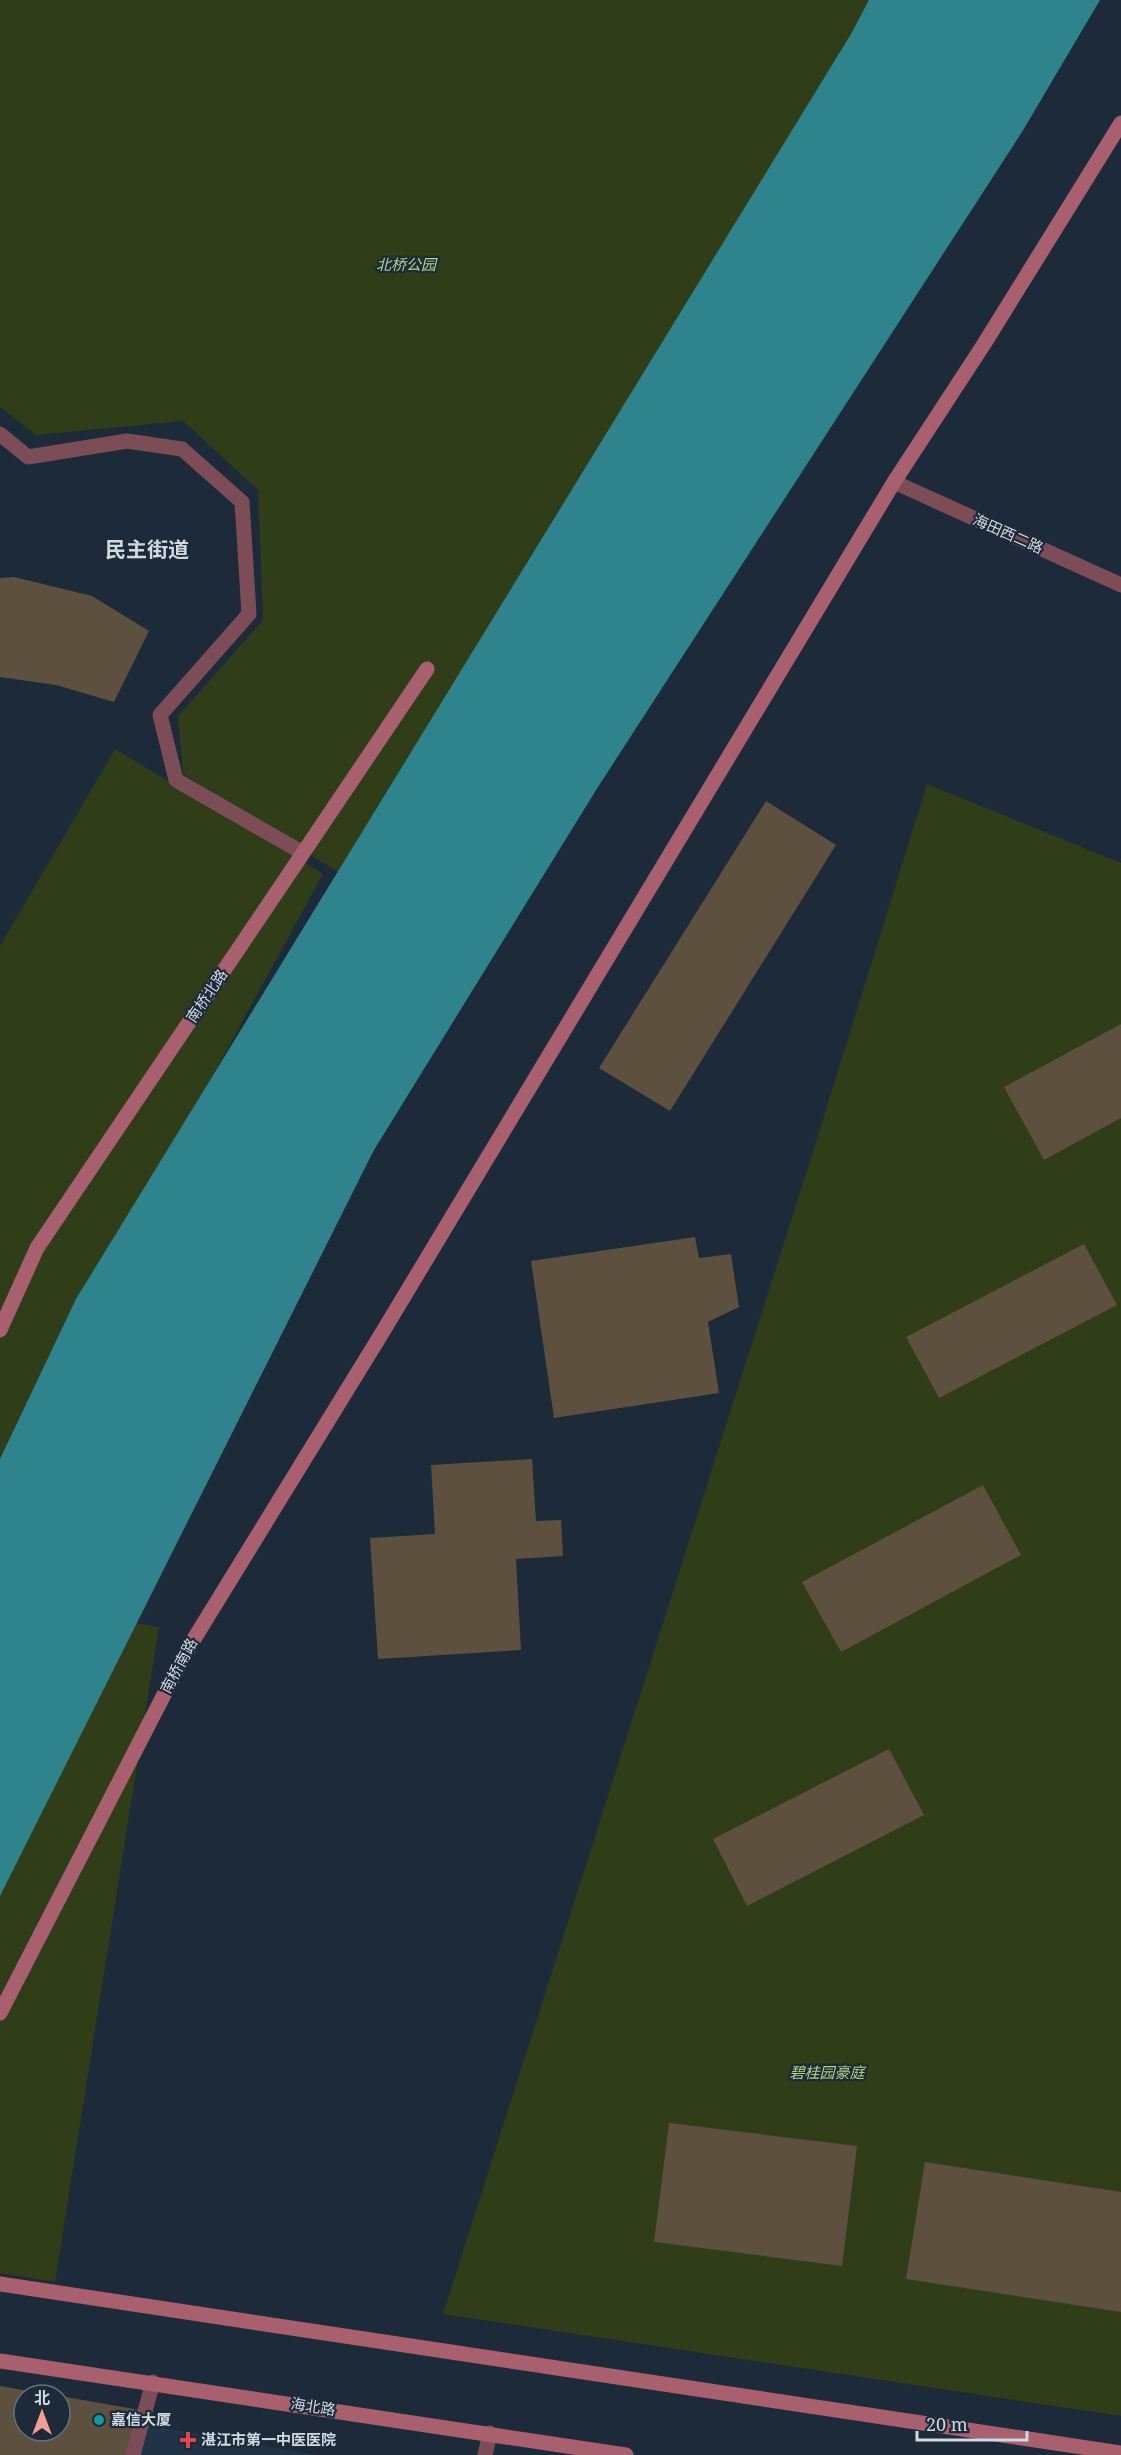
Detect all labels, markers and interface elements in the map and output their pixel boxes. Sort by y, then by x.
park label: 北桥公园 [376,254,438,274]
street label: 海田西二路 [970,509,1047,557]
district label: 民主街道 [105,535,189,563]
street label: 南桥北路 [181,965,231,1026]
street label: 南桥南路 [155,1634,201,1697]
park label: 碧桂园豪庭 [789,2062,867,2082]
north arrow [12,2383,72,2443]
text: 北 [34,2387,50,2409]
street label: 海北路 [289,2393,337,2419]
scale bar [917,2404,1026,2442]
place label: 嘉信大厦 [111,2409,171,2429]
text: 20 m [926,2412,968,2436]
marker: 嘉信大厦 [92,2413,106,2427]
place label: 湛江市第一中医医院 [201,2429,336,2449]
marker: 湛江市第一中医医院 [179,2431,197,2449]

